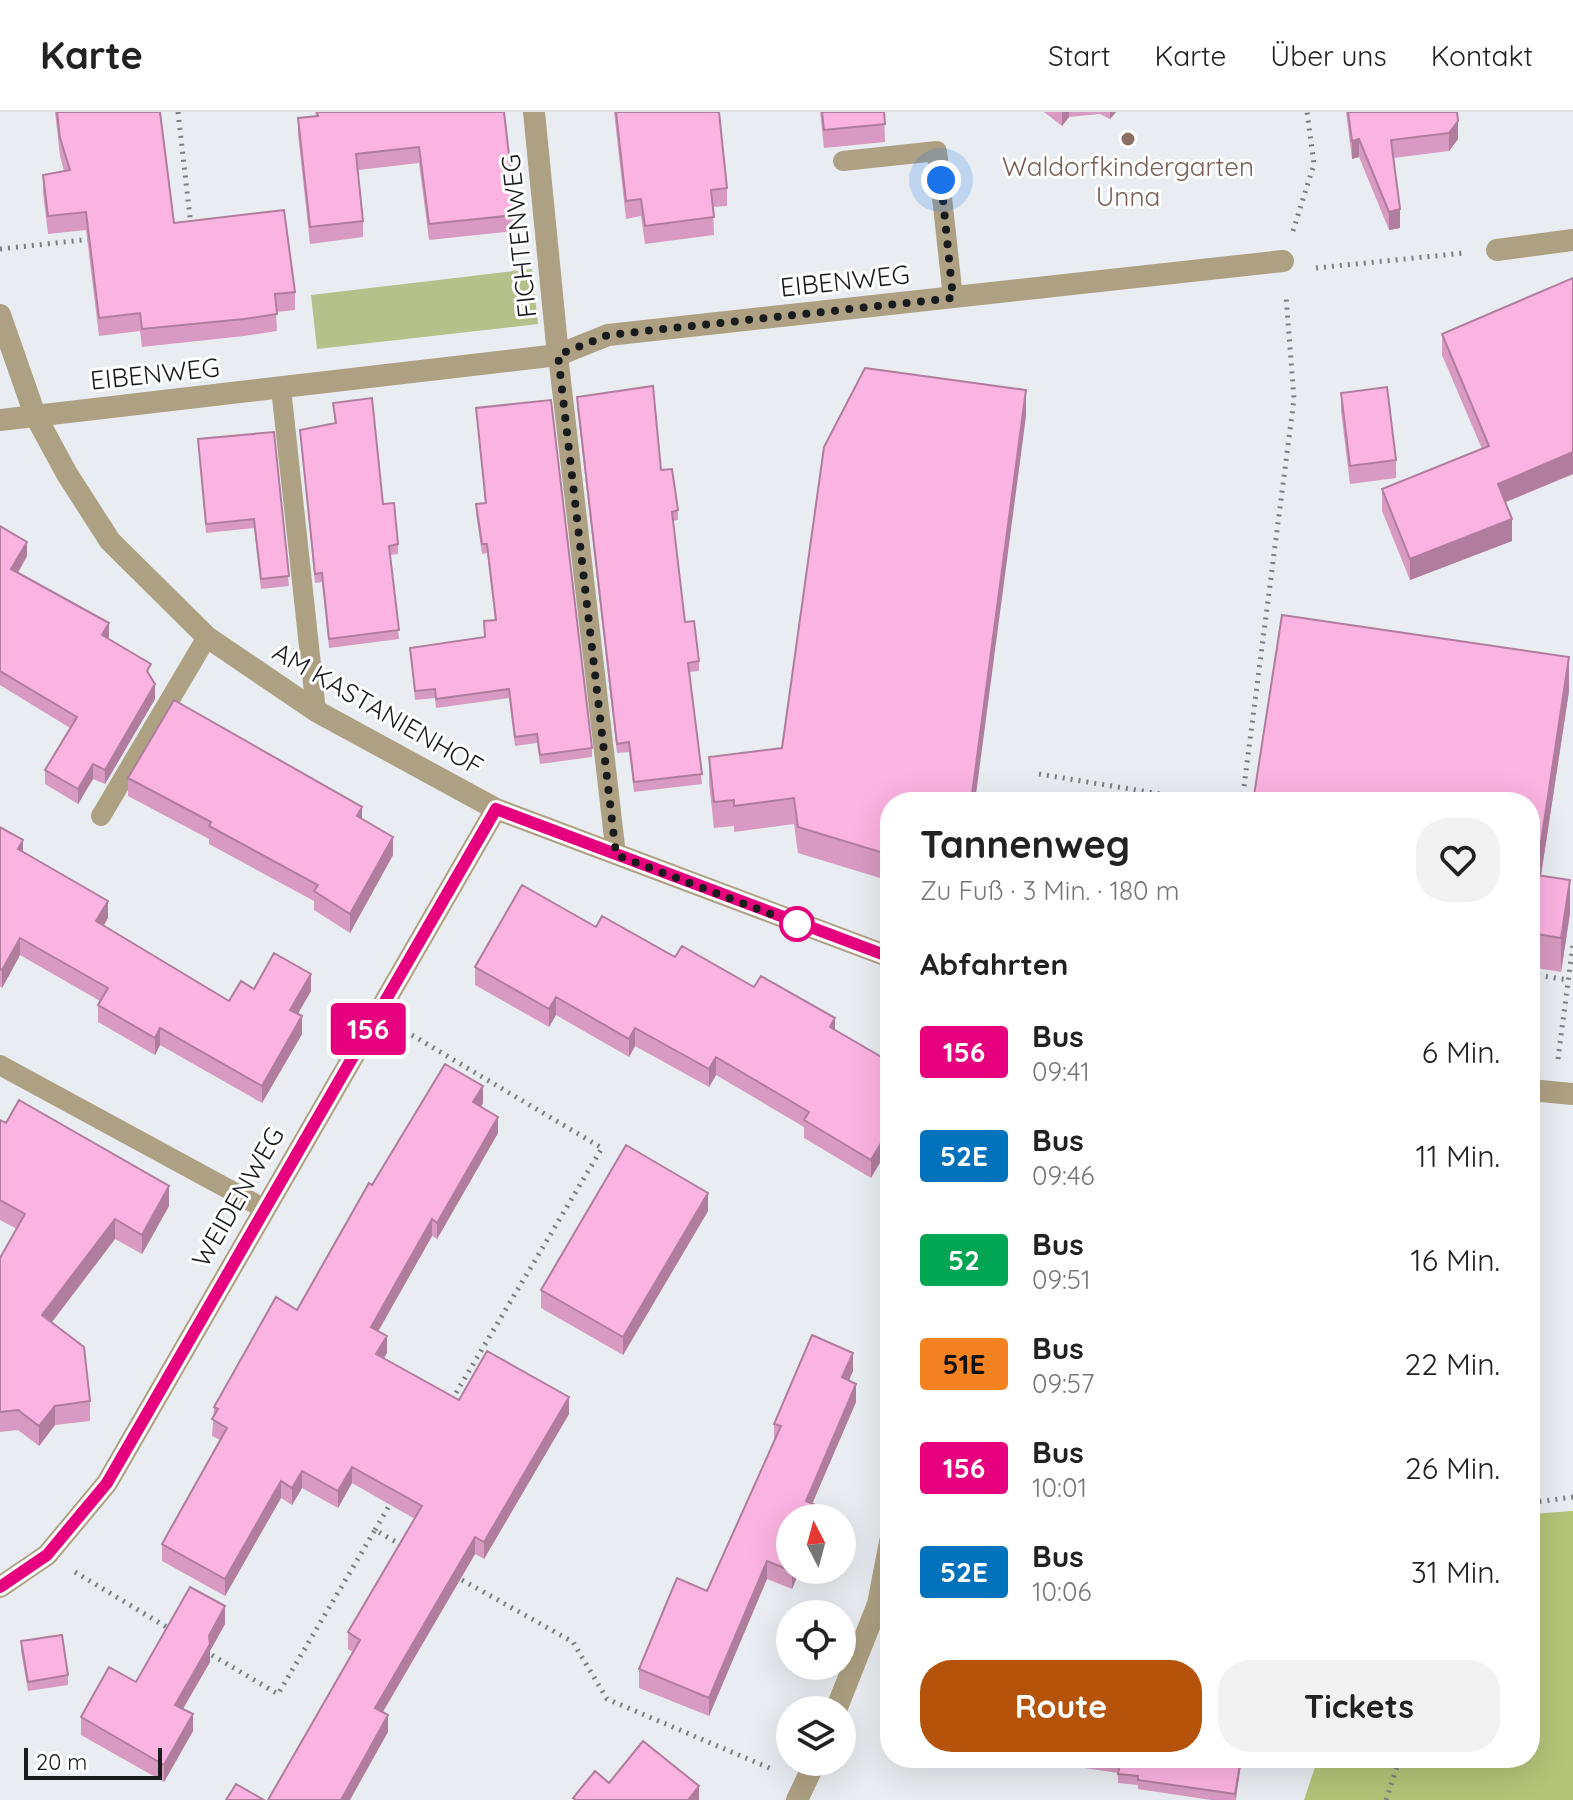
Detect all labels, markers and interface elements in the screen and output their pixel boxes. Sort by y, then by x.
text: Karte [40,31,143,79]
text: Start [1048,38,1110,73]
text: Karte [1154,38,1226,73]
text: Über uns [1270,38,1387,73]
text: Kontakt [1431,38,1533,73]
marker: Waldorfkindergarten Unna [1119,130,1137,148]
place label: Waldorfkindergarten Unna [1002,150,1254,213]
street label: FICHTENWEG [494,153,543,319]
your location [921,160,961,200]
street label: EIBENWEG [779,257,911,304]
street label: EIBENWEG [89,350,221,397]
street label: AM KASTANIENHOF [267,635,490,782]
button: heart [1416,818,1500,902]
text: Tannenweg [920,820,1130,868]
text: Zu Fuß · 3 Min. · 180 m [920,874,1179,907]
unlabelled marker [780,907,814,941]
text: Abfahrten [920,945,1068,983]
line badge: 156 [322,1003,414,1055]
text: 156 [347,1011,389,1046]
text: Bus [1032,1017,1084,1055]
text: 6 Min. [1422,1033,1500,1071]
text: 156 [943,1034,985,1069]
text: 09:41 [1032,1055,1090,1088]
street label: WEIDENWEG [184,1121,291,1273]
text: Bus [1032,1121,1084,1159]
text: 11 Min. [1416,1137,1500,1175]
text: 52E [940,1138,988,1173]
text: 09:46 [1032,1159,1095,1192]
text: Bus [1032,1225,1084,1263]
text: 16 Min. [1411,1241,1500,1279]
text: 52 [948,1242,980,1277]
text: 09:51 [1032,1263,1091,1296]
text: Bus [1032,1329,1084,1367]
text: 22 Min. [1405,1345,1500,1383]
text: 51E [942,1346,986,1381]
text: 09:57 [1032,1367,1094,1400]
text: Bus [1032,1433,1084,1471]
text: 26 Min. [1405,1449,1500,1487]
text: 156 [943,1450,985,1485]
text: 10:01 [1032,1471,1087,1504]
north arrow [776,1504,856,1584]
map controls [776,1504,856,1776]
text: Bus [1032,1537,1084,1575]
text: 31 Min. [1411,1553,1500,1591]
text: 52E [940,1554,988,1589]
text: 10:06 [1032,1575,1091,1608]
button: locate [776,1600,856,1680]
button: Route [920,1660,1202,1752]
button: Tickets [1218,1660,1500,1752]
button: layers [776,1696,856,1776]
scale bar [24,1744,162,1780]
text: 20 m [36,1748,87,1776]

